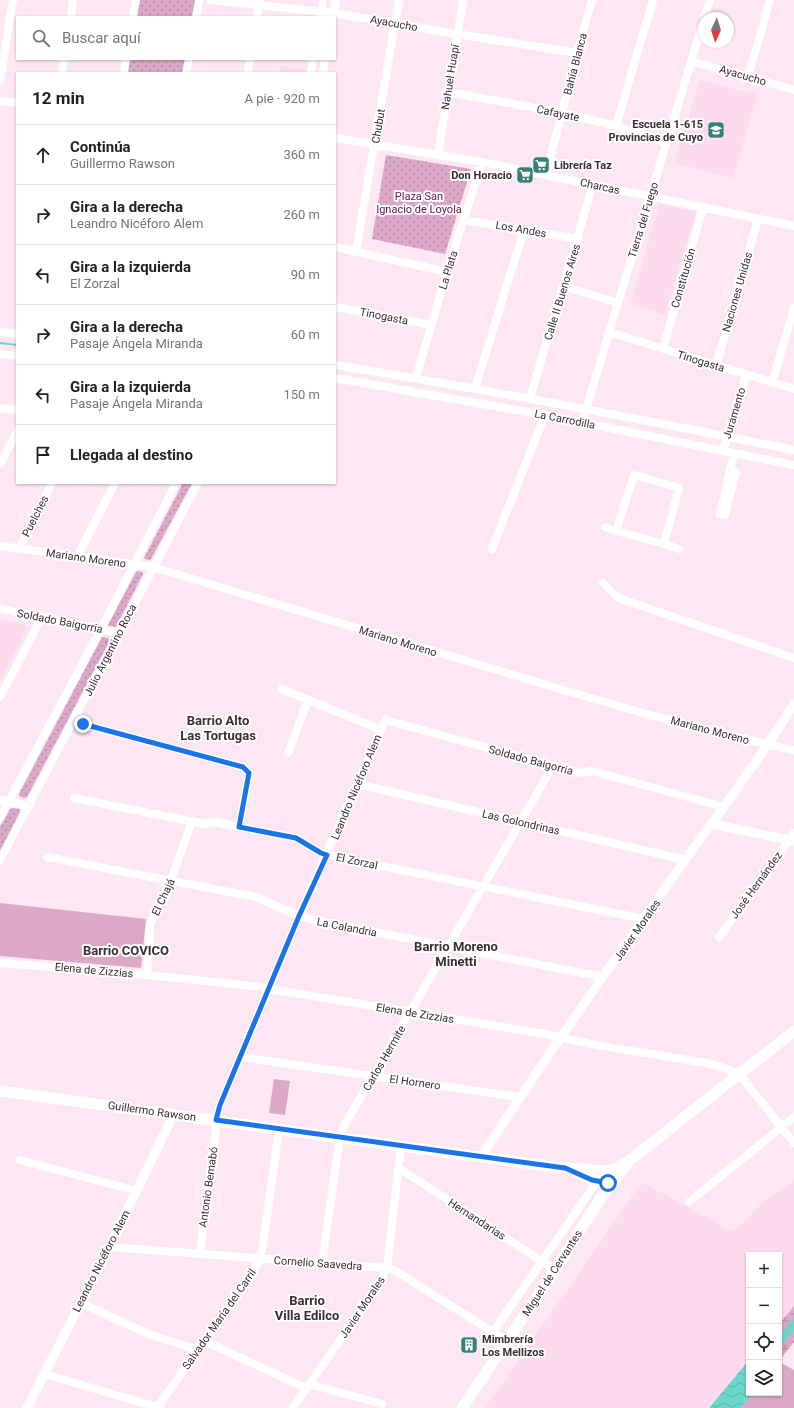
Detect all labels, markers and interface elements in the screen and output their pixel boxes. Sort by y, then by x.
north arrow [698,12,734,48]
street label: Ayacucho [369,13,419,34]
search box [16,16,336,60]
icon: search [30,27,52,49]
text: Buscar aquí [62,29,141,47]
street label: Bahía Blanca [561,32,590,97]
street label: Nahuel Huapí [439,42,462,111]
street label: Ayacucho [718,63,768,88]
text: 12 min [32,88,85,108]
text: A pie · 920 m [245,91,320,106]
street label: Cafayate [535,103,581,124]
street label: Chubut [369,107,388,145]
place label: Escuela 1-615 Provincias de Cuyo [608,118,703,144]
school or university icon: Escuela 1-615 Provincias de Cuyo [706,120,726,140]
text: Continúa [70,138,131,156]
icon: ahead [32,144,54,166]
text: 360 m [283,147,320,162]
supermarket icon: Librería Taz [531,155,551,175]
text: Guillermo Rawson [70,156,175,171]
place label: Librería Taz [554,159,612,172]
supermarket icon: Don Horacio [515,165,535,185]
place label: Don Horacio [451,169,512,182]
street label: Charcas [579,176,621,197]
street label: Tierra del Fuego [626,181,661,260]
park label: Plaza San Ignacio de Loyola [376,190,462,216]
text: Gira a la derecha [70,198,183,216]
icon: right [32,204,54,226]
text: 260 m [283,207,320,222]
text: Leandro Nicéforo Alem [70,216,203,231]
street label: Los Andes [494,219,548,240]
street label: Calle II Buenos Aires [542,242,583,342]
street label: Constitución [669,247,698,310]
street label: La Plata [436,249,461,291]
street label: Naciones Unidas [720,250,755,334]
text: Gira a la izquierda [70,258,191,276]
icon: left [32,264,54,286]
text: 90 m [291,267,320,282]
text: El Zorzal [70,276,120,291]
street label: Tinogasta [359,305,409,328]
text: Gira a la derecha [70,318,183,336]
icon: right [32,324,54,346]
text: 60 m [291,327,320,342]
text: Pasaje Ángela Miranda [70,336,203,351]
street label: Tinogasta [676,348,726,375]
text: Gira a la izquierda [70,378,191,396]
icon: left [32,384,54,406]
street label: Juramento [721,386,748,440]
text: 150 m [283,387,320,402]
text: Pasaje Ángela Miranda [70,396,203,411]
street label: La Carrodilla [533,407,596,432]
icon: arrive [32,444,54,466]
text: Llegada al destino [70,446,193,464]
street label: Puelches [19,493,52,539]
street label: Mariano Moreno [45,546,127,571]
street label: Julio Argentino Roca [82,602,139,698]
street label: Soldado Baigorria [16,607,104,636]
street label: Mariano Moreno [357,623,438,659]
district label: Barrio Alto Las Tortugas [180,713,256,743]
street label: Mariano Moreno [669,714,751,747]
route end [74,715,92,733]
street label: Leandro Nicéforo Alem [328,733,384,842]
street label: Soldado Baigorria [487,743,575,778]
street label: Las Golondrinas [481,807,561,838]
street label: José Hernández [728,849,785,921]
street label: El Zorzal [335,851,379,872]
street label: El Chajá [149,877,178,918]
street label: Javier Morales [611,897,664,963]
street label: La Calandria [316,915,378,940]
district label: Barrio Moreno Minetti [414,939,498,969]
district label: Barrio COVICO [83,943,169,958]
street label: Elena de Zizzias [54,961,134,980]
street label: Elena de Zizzias [375,1001,455,1026]
street label: Carlos Hermite [360,1023,408,1093]
street label: El Hornero [389,1072,441,1093]
street label: Guillermo Rawson [107,1099,197,1124]
street label: Antonio Bemabó [196,1146,221,1228]
route start [599,1174,617,1192]
street label: Hernandarias [446,1196,508,1243]
street label: Leandro Nicéforo Alem [70,1208,133,1314]
street label: Miguel de Cervantes [520,1228,585,1319]
map controls [746,1252,782,1396]
button: + [746,1252,782,1288]
street label: Cornelio Saavedra [273,1254,363,1273]
street label: Salvador María del Carril [180,1267,259,1372]
street label: Javier Morales [337,1274,388,1341]
button: − [746,1288,782,1324]
district label: Barrio Villa Edilco [275,1293,339,1323]
button: locate [746,1324,782,1360]
place label: Mimbrería Los Mellizos [482,1333,545,1359]
building icon: Mimbrería Los Mellizos [459,1335,479,1355]
button: layers [746,1360,782,1396]

